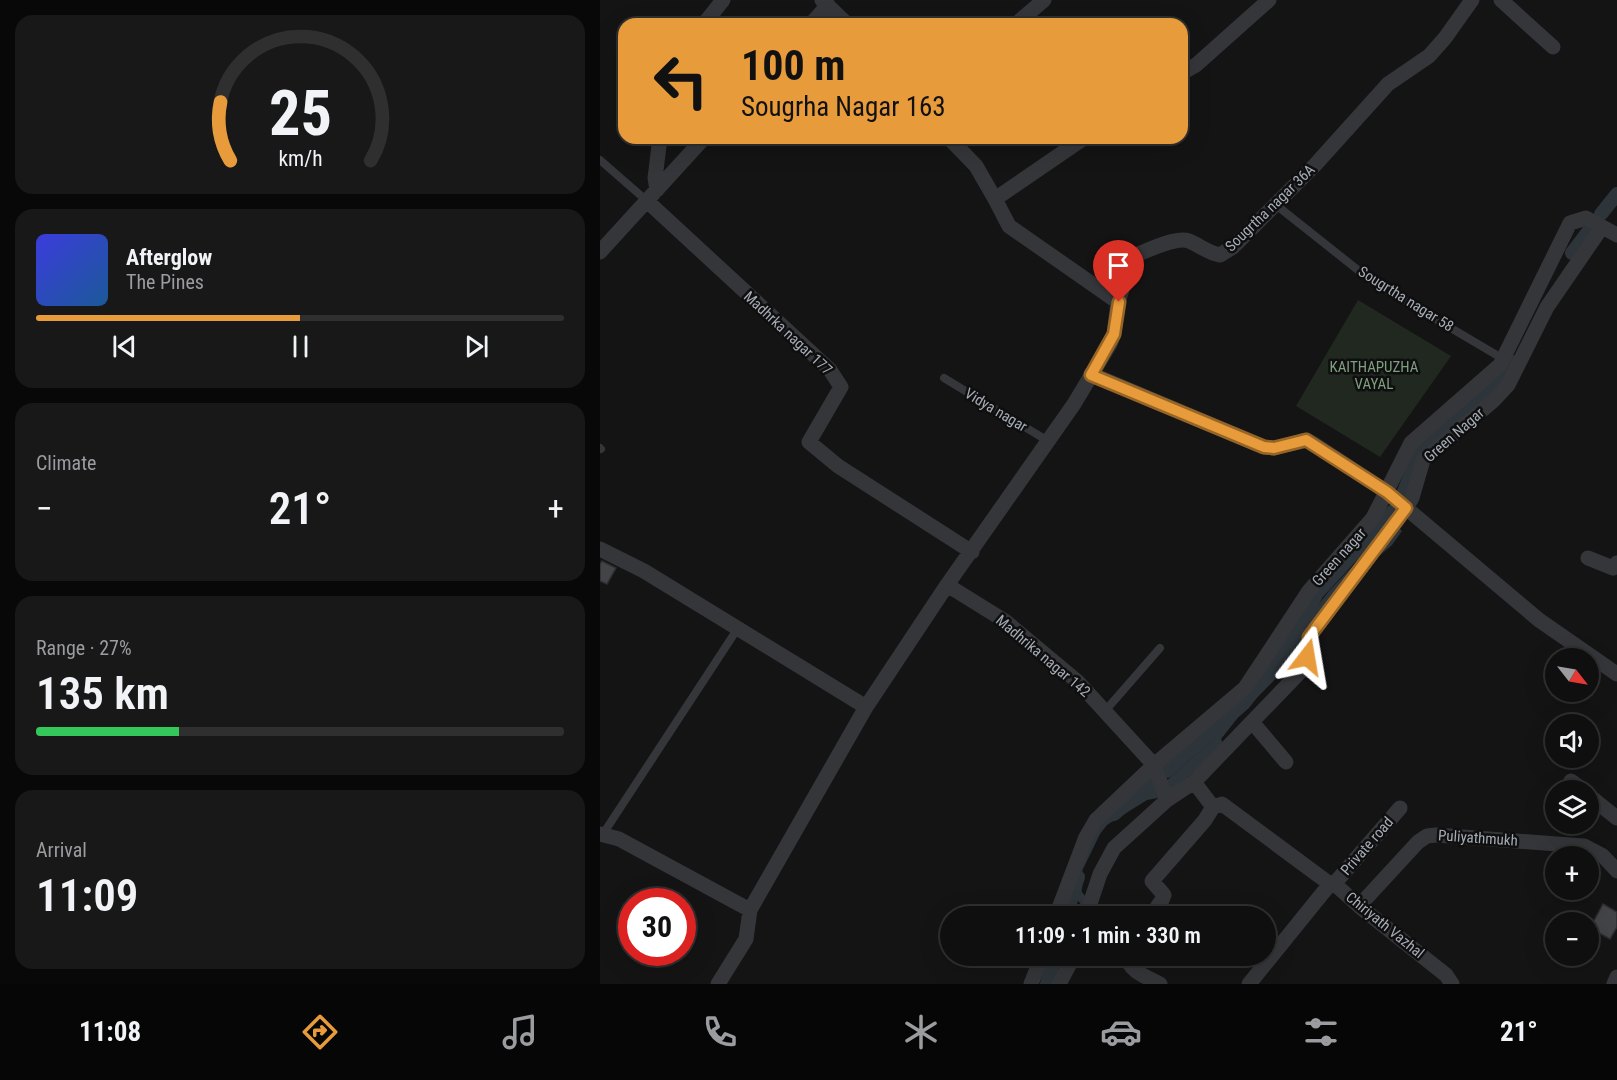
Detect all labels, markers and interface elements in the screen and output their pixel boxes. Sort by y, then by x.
text: 100 m [741,41,846,90]
icon: left [642,42,720,120]
text: 25 [268,78,332,151]
text: Sougrha Nagar 163 [741,91,946,123]
text: km/h [278,147,322,172]
street label: Sougrtha nagar 36A [1221,160,1319,255]
pin [1093,240,1144,302]
text: Afterglow [126,245,212,270]
icon: arrive [1102,249,1135,282]
street label: Sougrtha nagar 58 [1355,262,1457,336]
text: The Pines [126,270,204,294]
street label: Madhrka nagar 177 [740,287,836,379]
icon: previous [108,330,141,363]
icon: pause [284,330,317,363]
icon: next [460,330,493,363]
park label: KAITHAPUZHA VAYAL [1330,358,1419,393]
street label: Vidya nagar [962,384,1031,436]
street label: Green Nagar [1420,404,1488,466]
text: Climate [36,451,96,475]
text: 21° [269,482,331,535]
text: − [36,489,53,528]
text: + [548,489,564,528]
street label: Green nagar [1308,524,1370,590]
street label: Madhrika nagar 142 [992,611,1094,701]
position arrow [1275,625,1339,689]
text: Range · 27% [36,636,132,660]
north arrow [1545,648,1599,702]
map controls [1545,648,1599,966]
text: 135 km [36,667,169,720]
button: sound [1545,714,1599,768]
button: layers [1545,780,1599,834]
street label: Private road [1337,813,1397,879]
street label: Puliyathmukh [1437,826,1519,850]
text: Arrival [36,838,87,862]
button: + [1545,846,1599,900]
text: 11:09 [36,869,138,922]
speed limit sign: 30 [618,888,696,966]
street label: Chiriyath Vazhal [1342,888,1428,962]
button: − [1545,912,1599,966]
text: 11:09 · 1 min · 330 m [1015,923,1201,948]
icon: directions [299,1011,341,1053]
icon: music [499,1011,541,1053]
icon: phone [699,1011,741,1053]
icon: climate [900,1011,942,1053]
icon: car [1100,1011,1142,1053]
icon: filters [1300,1011,1342,1053]
text: 11:08 [79,1016,141,1048]
text: 21° [1500,1016,1538,1048]

